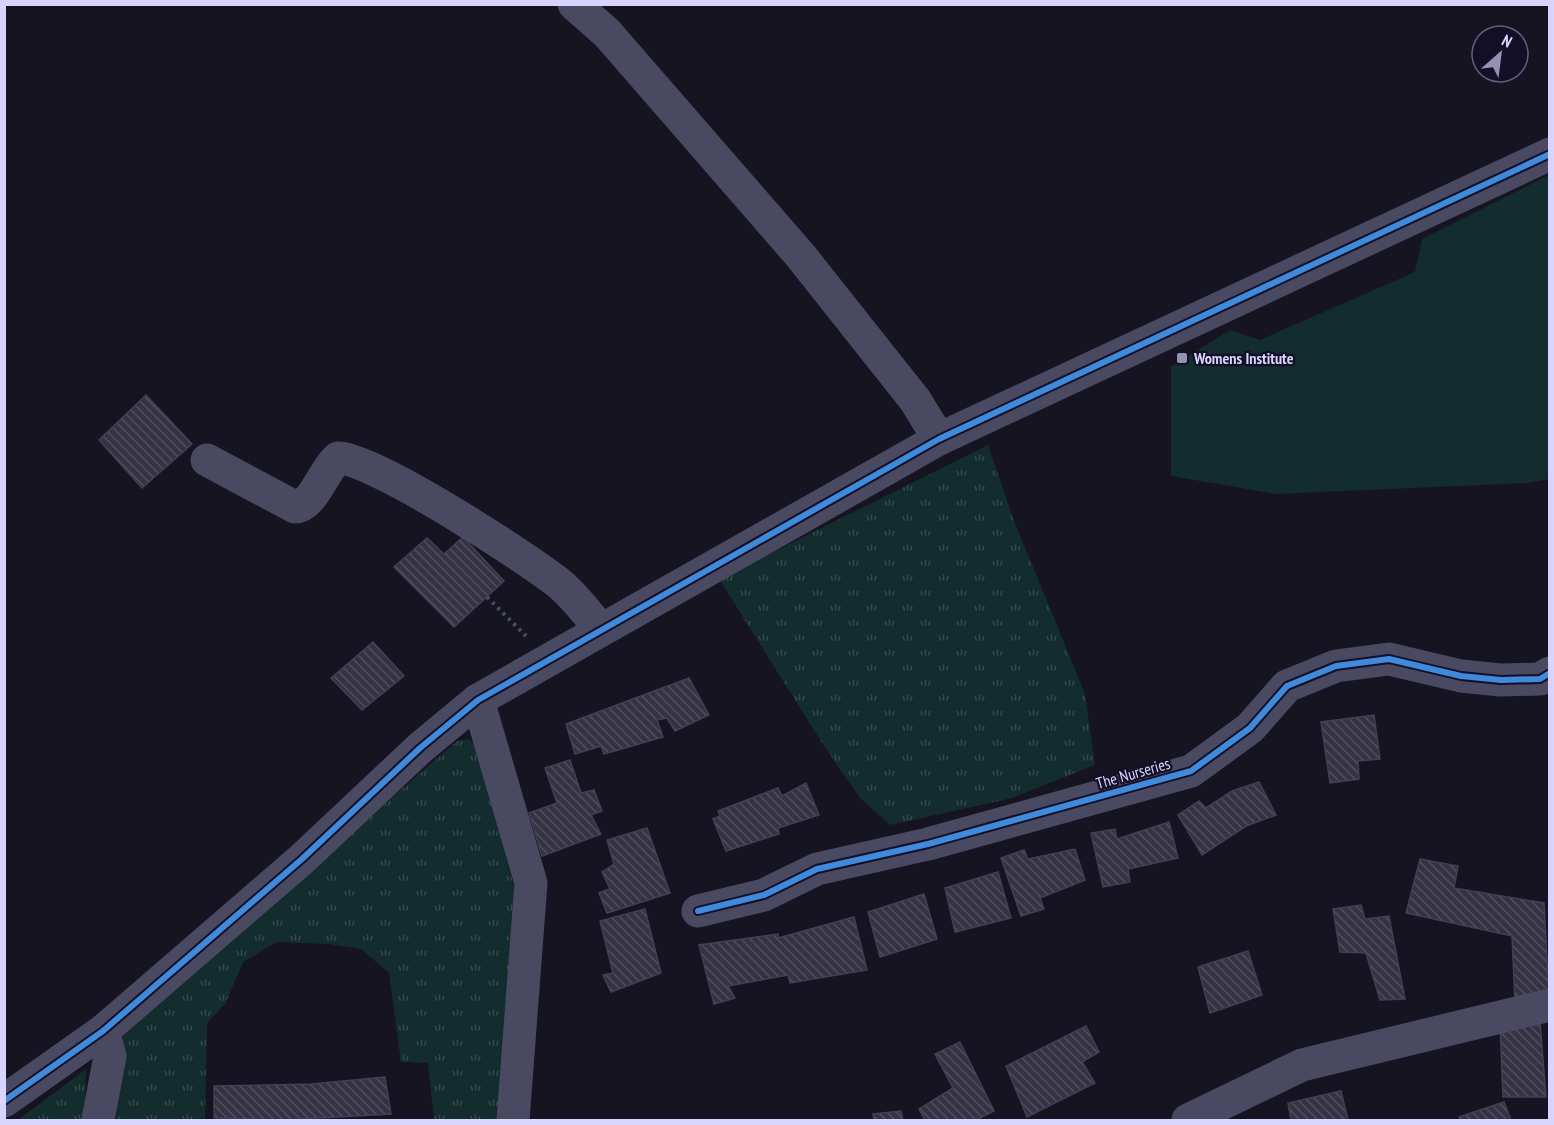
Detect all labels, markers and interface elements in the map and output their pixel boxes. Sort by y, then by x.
north arrow [1470,24,1530,84]
text: N [1499,30,1516,52]
place label: Womens Institute [1193,348,1294,368]
marker: Womens Institute [1175,351,1189,365]
street label: The Nurseries [1094,753,1172,793]

